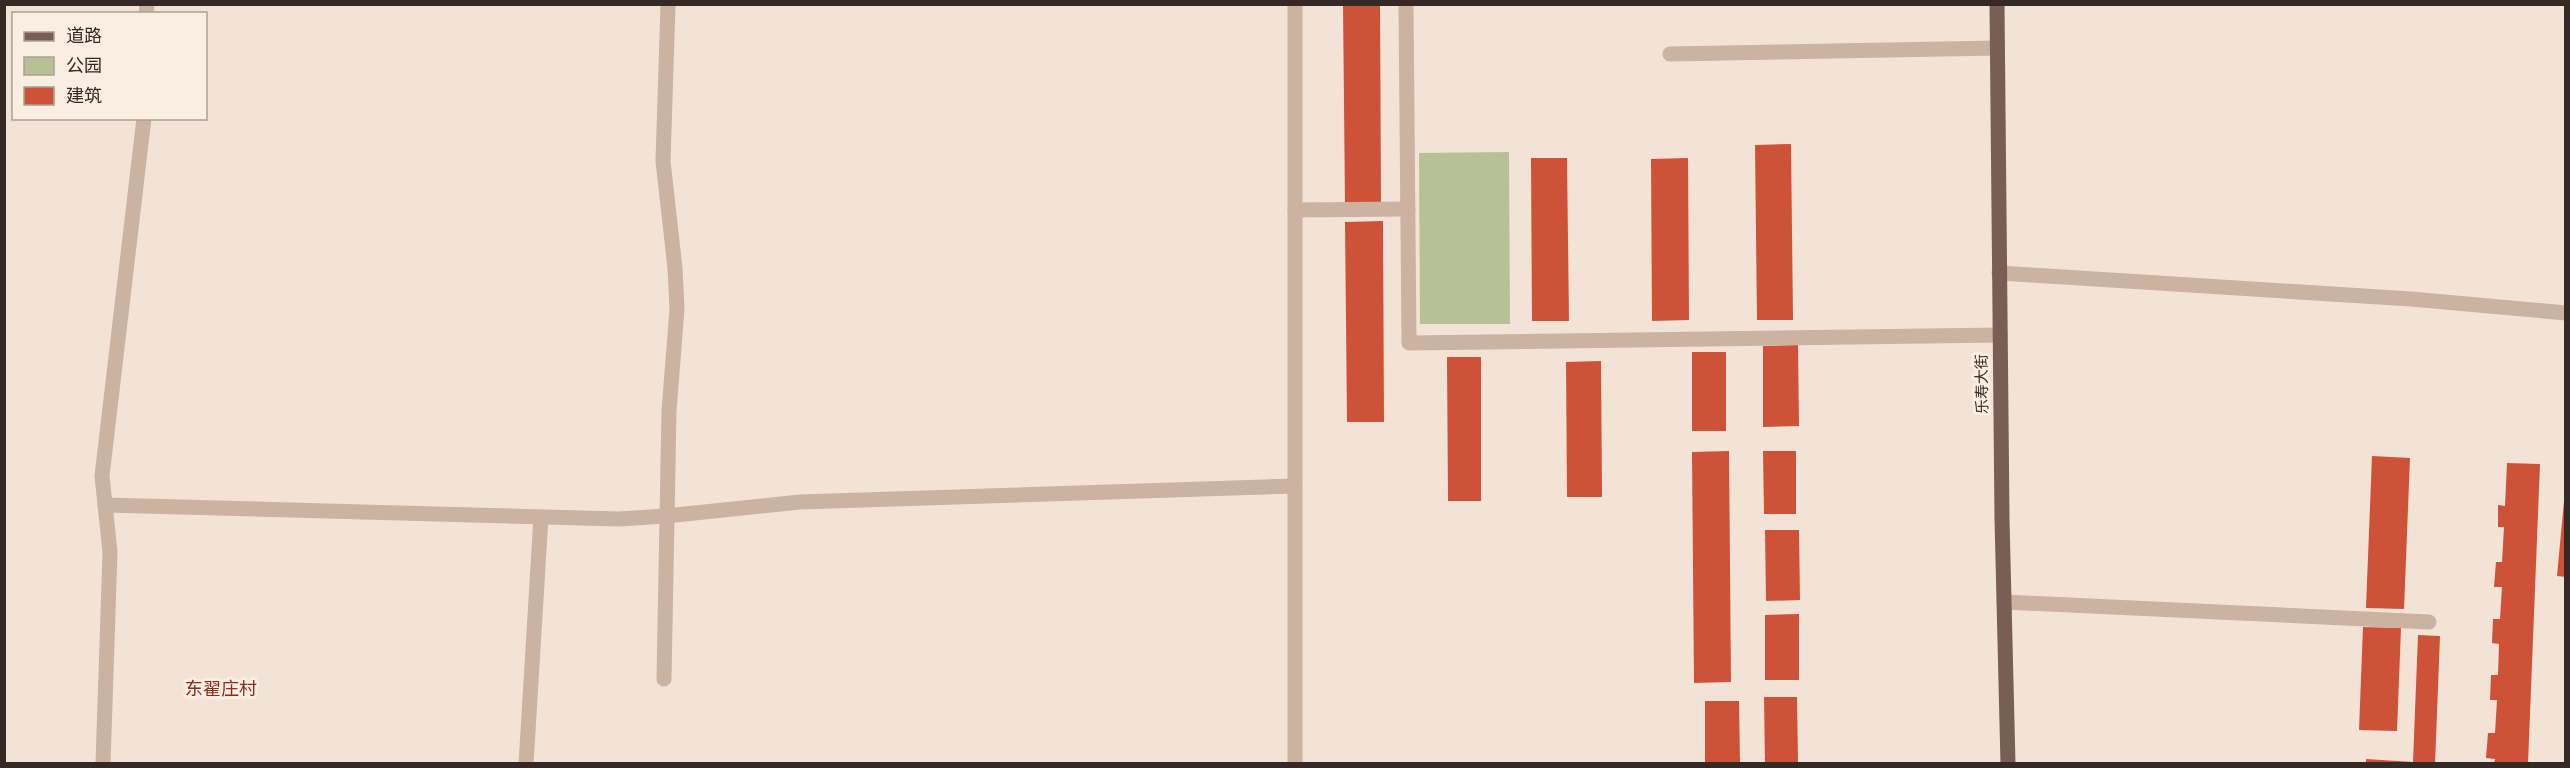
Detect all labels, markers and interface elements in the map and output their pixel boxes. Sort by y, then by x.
legend [12,12,207,120]
text: 道路 [66,24,102,46]
text: 公园 [66,54,102,76]
text: 建筑 [66,84,102,106]
street label: 乐寿大街 [1971,354,1991,414]
district label: 东翟庄村 [185,677,257,699]

